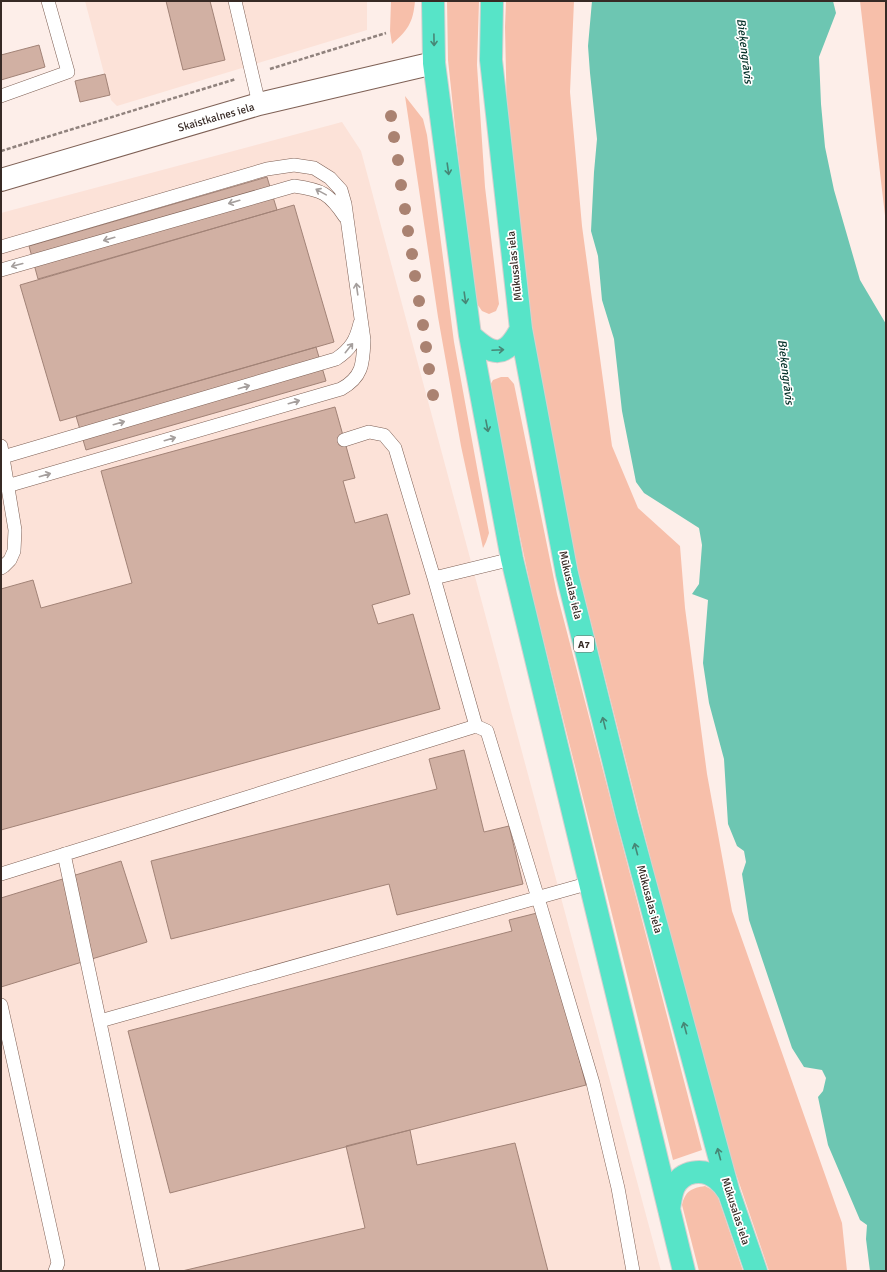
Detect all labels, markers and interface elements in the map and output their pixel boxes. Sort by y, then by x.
water label: Bieķengrāvis [733,18,756,86]
one-way arrow [430,33,438,46]
street label: Skaistkalnes iela [176,100,256,135]
one-way arrow [444,162,452,175]
one-way arrow [315,188,327,196]
one-way arrow [228,199,241,206]
street label: Mūkusalas iela [504,230,525,301]
one-way arrow [103,236,116,243]
one-way arrow [11,262,24,269]
one-way arrow [353,283,361,296]
one-way arrow [461,291,469,304]
water label: Bieķengrāvis [774,339,797,407]
one-way arrow [344,342,353,353]
one-way arrow [491,346,504,353]
one-way arrow [237,383,250,390]
one-way arrow [288,398,301,405]
one-way arrow [112,419,125,426]
one-way arrow [483,419,491,432]
one-way arrow [163,435,176,442]
one-way arrow [38,471,51,478]
street label: Mūkusalas iela [556,550,585,621]
road number: A7 [574,636,594,652]
one-way arrow [600,717,608,730]
one-way arrow [632,843,639,856]
street label: Mūkusalas iela [634,864,665,935]
one-way arrow [681,1022,688,1035]
one-way arrow [715,1148,722,1161]
street label: Mūkusalas iela [719,1176,753,1247]

